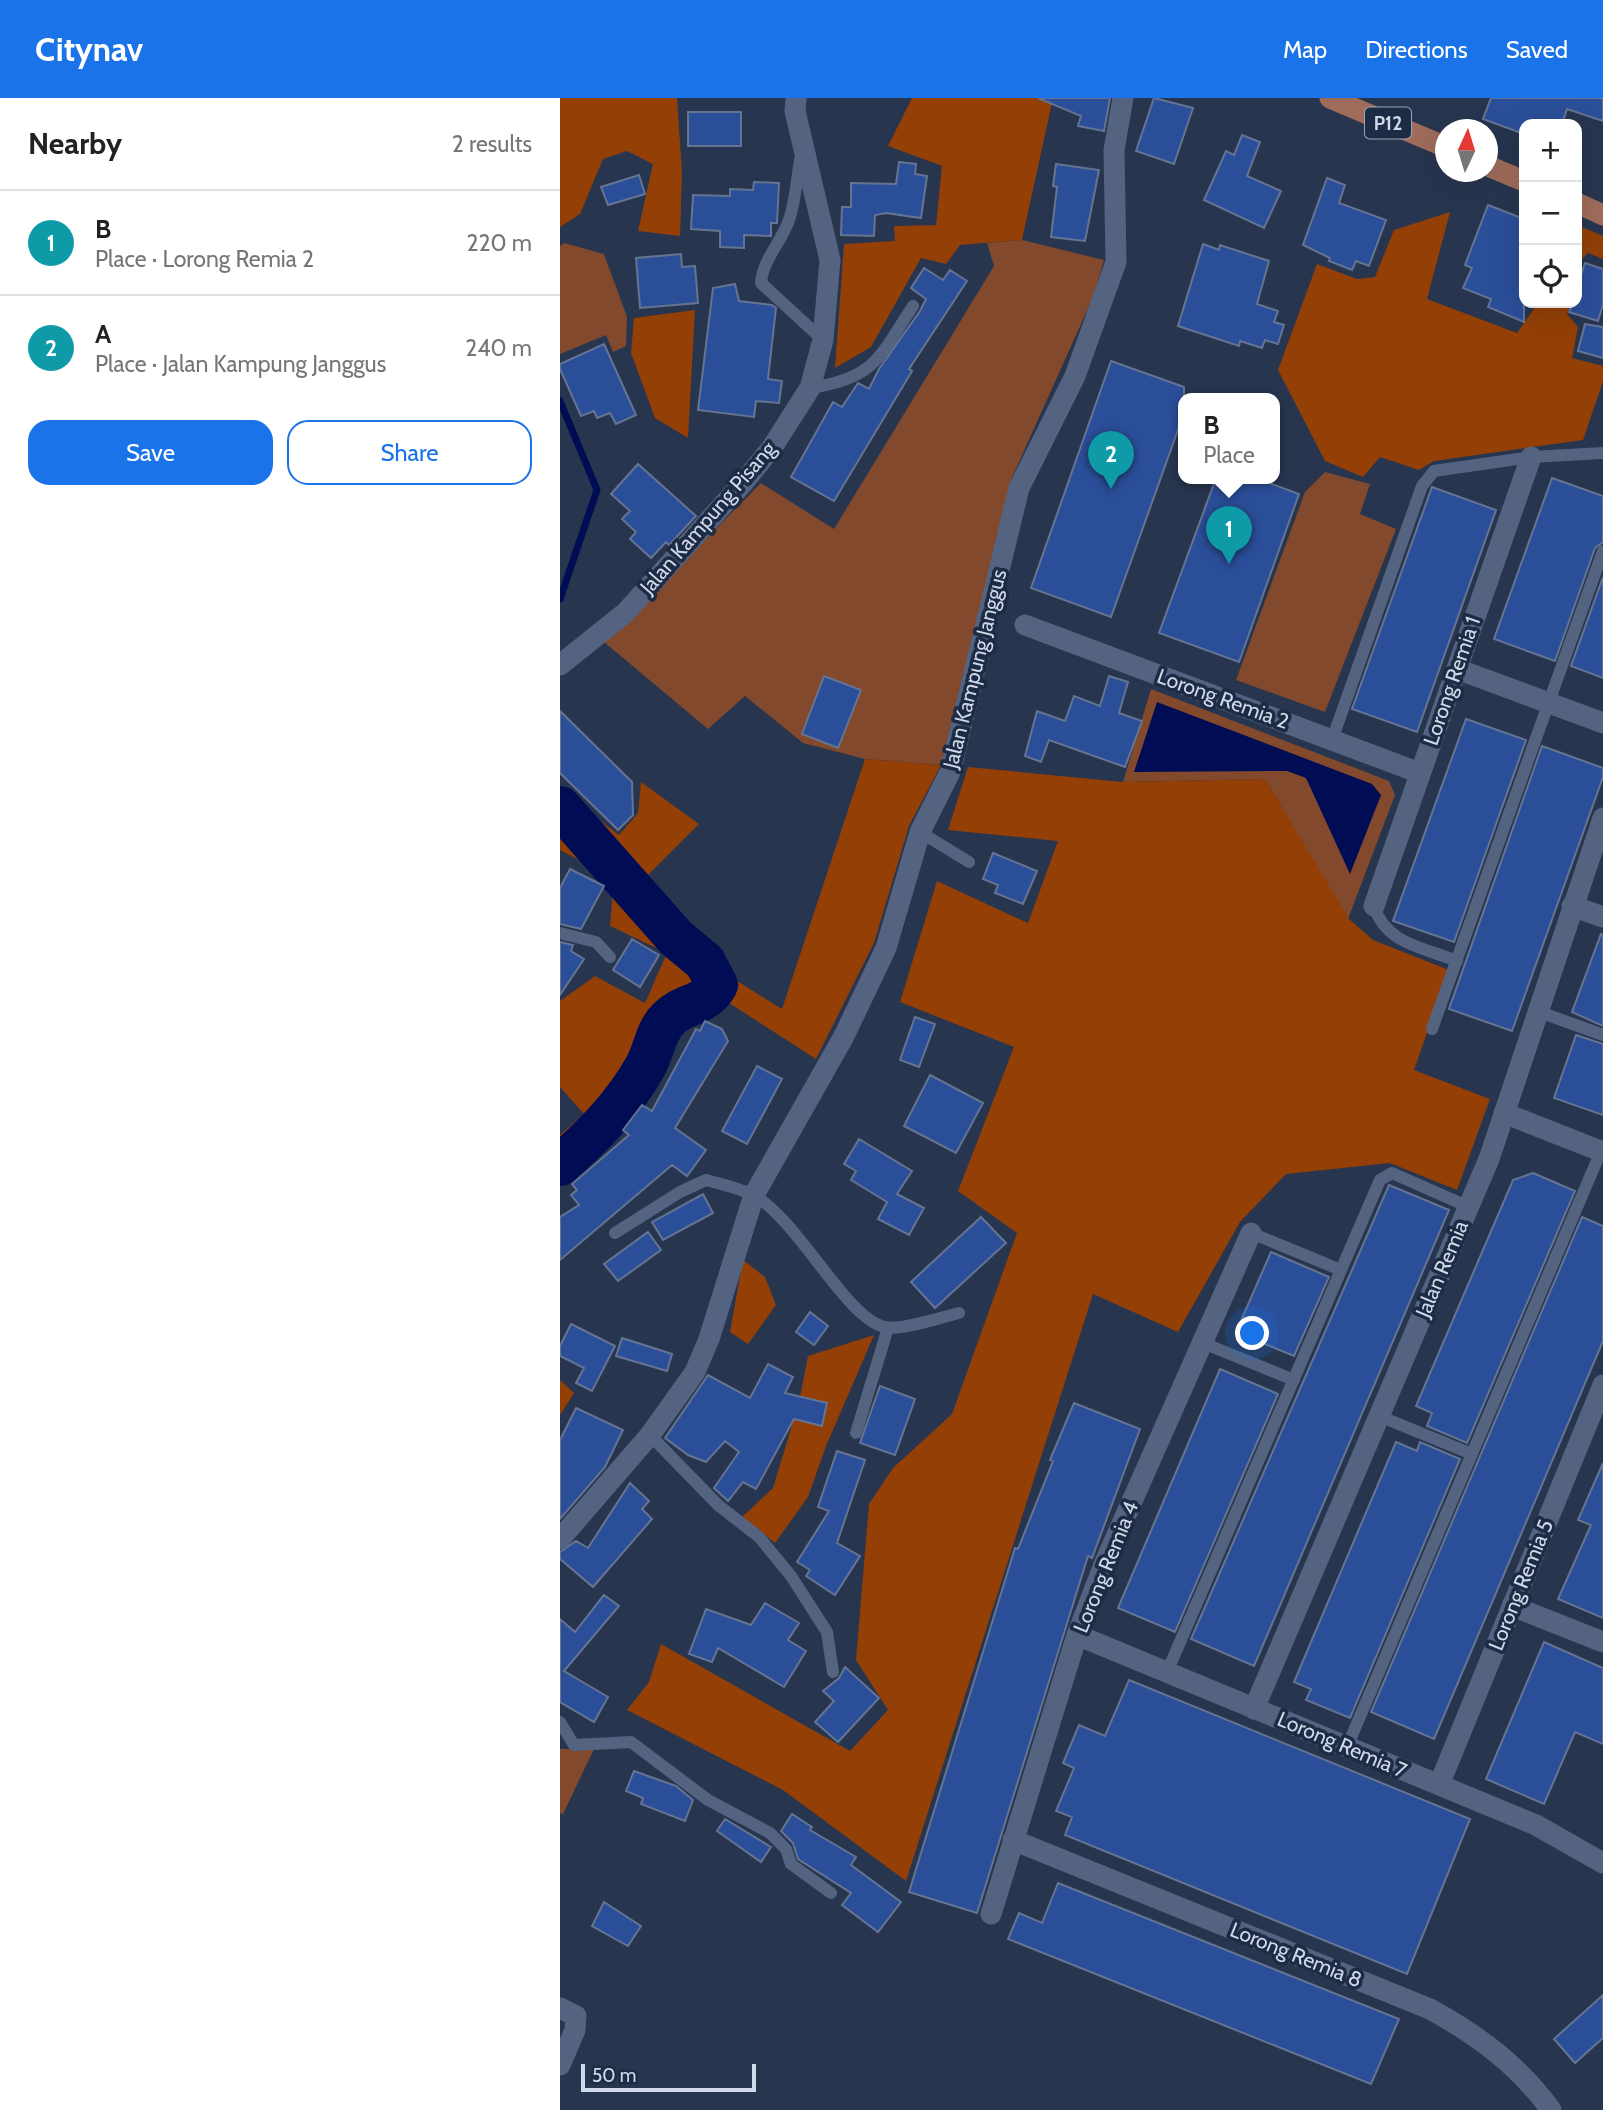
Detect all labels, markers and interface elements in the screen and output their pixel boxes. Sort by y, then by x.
text: Citynav [35,29,143,69]
text: Map [1283,35,1327,64]
text: Directions [1365,35,1468,64]
text: Saved [1506,35,1568,64]
road number: P12 [1365,108,1411,139]
north arrow [1435,119,1498,182]
map controls [1519,119,1582,308]
button: + [1519,119,1582,182]
text: Nearby [28,125,122,162]
text: 2 results [452,130,532,158]
button: − [1519,182,1582,245]
text: B [95,213,111,245]
text: 1 [47,229,55,257]
text: 220 m [466,229,532,257]
text: Place · Lorong Remia 2 [95,245,314,273]
button: locate [1519,245,1582,308]
text: A [95,318,111,350]
text: 2 [45,334,57,362]
text: 240 m [465,334,532,362]
text: Place · Jalan Kampung Janggus [95,350,386,378]
popup [1178,393,1280,484]
text: B [1203,409,1219,441]
button: Save [28,420,273,485]
button: Share [287,420,532,485]
pin: 2 [1088,431,1134,489]
street label: Jalan Kampung Pisang [634,436,781,600]
text: Place [1203,441,1255,469]
pin: 1 [1206,506,1252,564]
street label: Jalan Kampung Janggus [937,566,1011,772]
street label: Lorong Remia 1 [1418,613,1485,748]
street label: Lorong Remia 2 [1154,663,1292,734]
street label: Jalan Remia [1410,1217,1473,1322]
your location [1235,1316,1269,1350]
street label: Lorong Remia 4 [1068,1497,1143,1636]
street label: Lorong Remia 5 [1483,1516,1558,1654]
street label: Lorong Remia 7 [1274,1706,1411,1783]
street label: Lorong Remia 8 [1227,1917,1366,1992]
scale bar [581,2061,756,2093]
text: 50 m [592,2064,636,2087]

